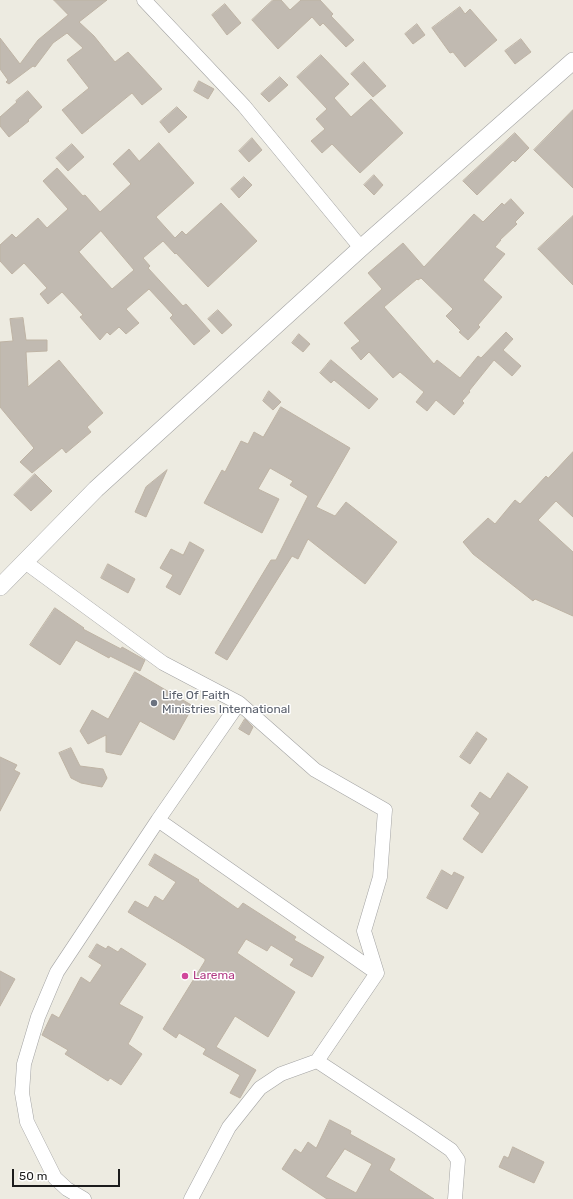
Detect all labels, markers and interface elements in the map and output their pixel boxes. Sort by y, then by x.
place label: Life Of Faith Ministries International [162,689,290,717]
marker: Life Of Faith Ministries International [149,698,159,708]
place label: Larema [193,969,235,983]
marker: Larema [180,971,190,981]
scale bar [14,1161,122,1187]
text: 50 m [19,1169,47,1183]

